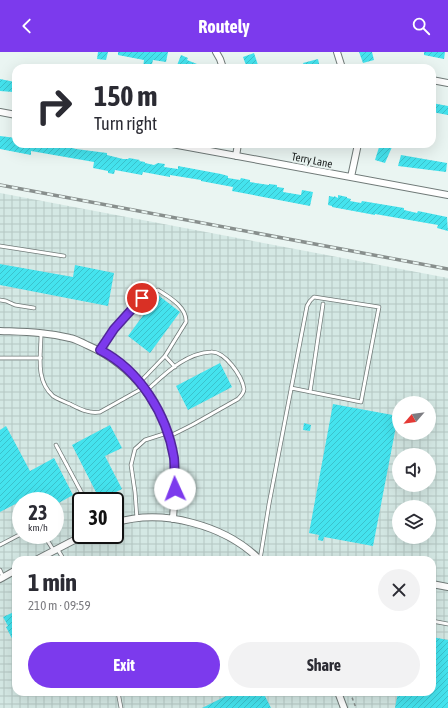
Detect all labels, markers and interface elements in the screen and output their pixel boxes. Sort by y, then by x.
icon: back [16,15,38,37]
icon: search [410,15,432,37]
text: Routely [198,16,250,37]
icon: right [28,80,80,132]
text: 150 m [94,80,157,112]
text: Turn right [94,113,157,134]
street label: Terry Lane [291,150,333,170]
pin [125,281,159,315]
icon: arrive [131,287,153,309]
north arrow [392,396,436,440]
map controls [392,396,436,544]
button: sound [392,448,436,492]
position arrow [154,468,196,510]
speed limit sign: 30 [72,492,124,544]
button: layers [392,500,436,544]
text: 23 [29,501,47,524]
text: km/h [28,522,48,533]
text: 1 min [28,569,77,596]
button: close [378,569,420,611]
text: 210 m · 09:59 [28,598,91,613]
button: Exit [28,642,220,688]
button: Share [228,642,420,688]

